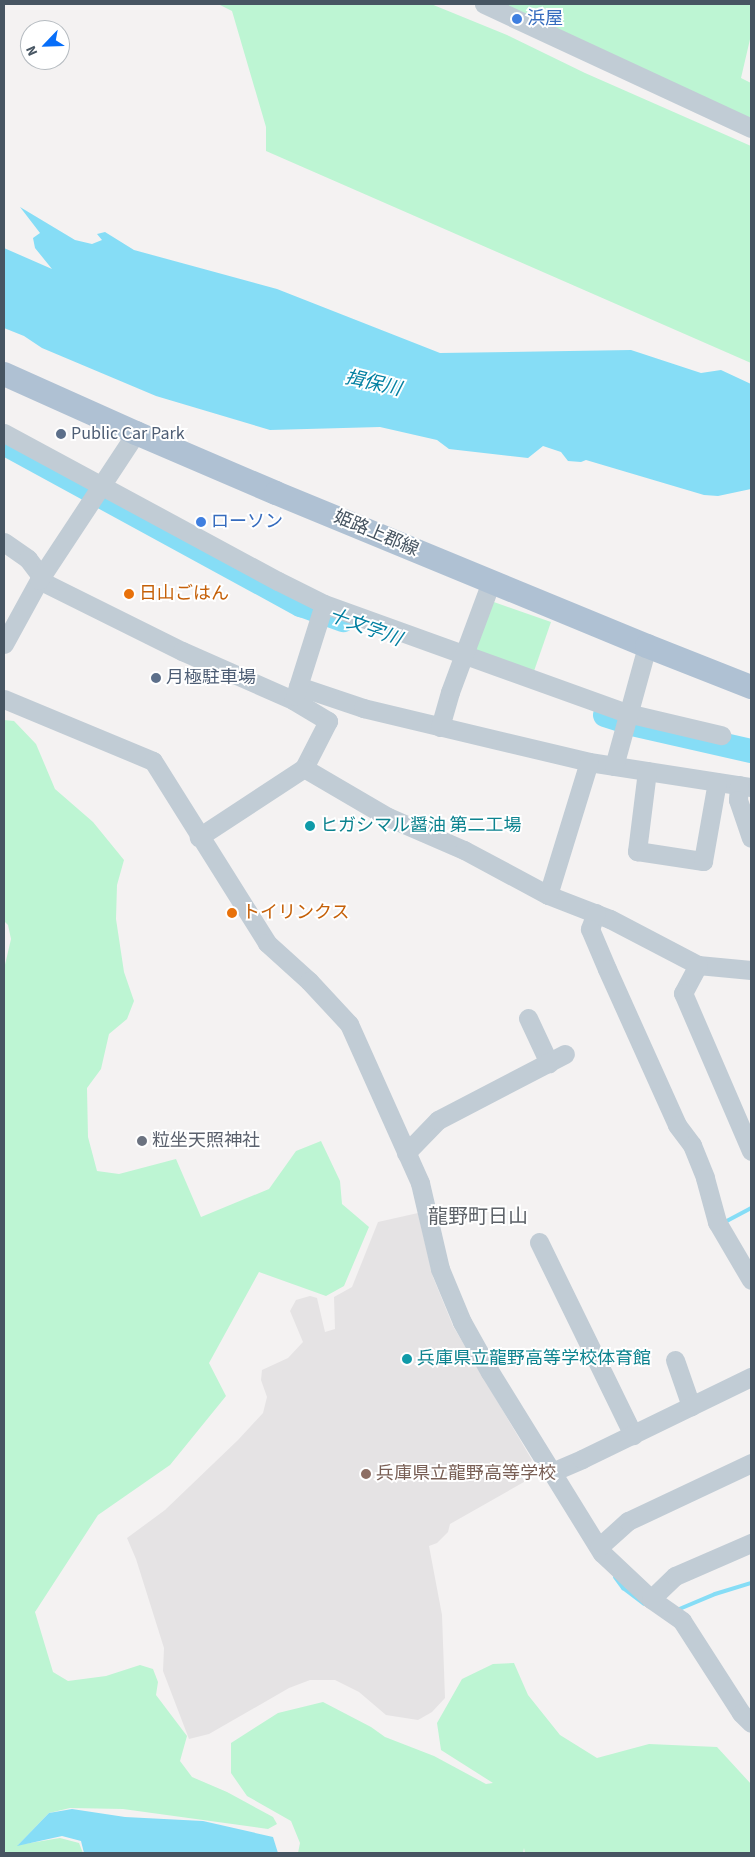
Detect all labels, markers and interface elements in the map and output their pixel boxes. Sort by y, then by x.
place label: 浜屋 [527,8,563,30]
marker: 浜屋 [511,13,523,25]
north arrow [20,20,70,70]
text: N [21,42,43,59]
water label: 揖保川 [343,366,403,402]
place label: Public Car Park [71,423,185,445]
marker: Public Car Park [55,428,67,440]
street label: 姫路上郡線 [330,506,422,562]
place label: ローソン [211,511,283,533]
marker: ローソン [195,516,207,528]
place label: 日山ごはん [139,583,229,605]
marker: 日山ごはん [123,588,135,600]
water label: 十文字川 [325,604,405,652]
place label: 月極駐車場 [166,667,256,689]
marker: 月極駐車場 [150,672,162,684]
place label: ヒガシマル醤油 第二工場 [320,815,522,837]
marker: ヒガシマル醤油 第二工場 [304,820,316,832]
place label: トイリンクス [242,902,350,924]
marker: トイリンクス [226,907,238,919]
place label: 粒坐天照神社 [152,1130,260,1152]
marker: 粒坐天照神社 [136,1135,148,1147]
district label: 龍野町日山 [428,1205,528,1229]
place label: 兵庫県立龍野高等学校体育館 [417,1348,651,1370]
marker: 兵庫県立龍野高等学校体育館 [401,1353,413,1365]
place label: 兵庫県立龍野高等学校 [376,1463,556,1485]
marker: 兵庫県立龍野高等学校 [360,1468,372,1480]

